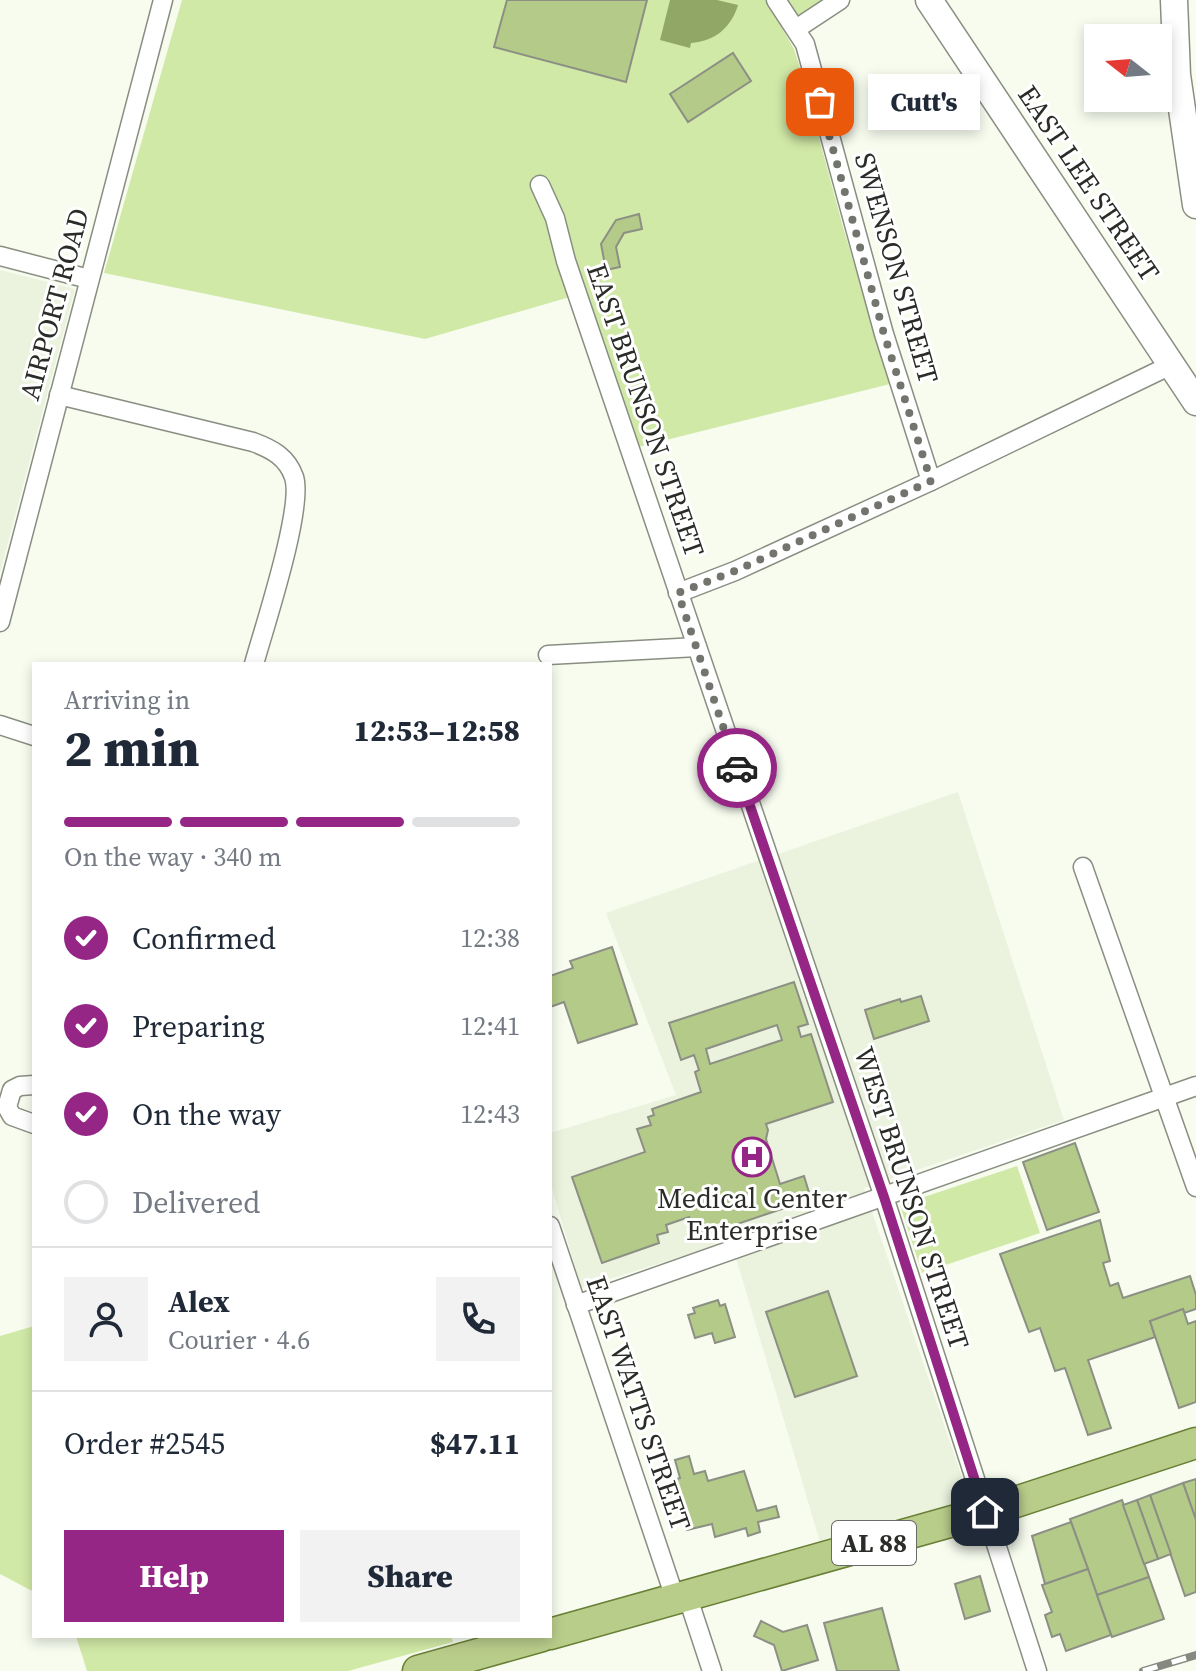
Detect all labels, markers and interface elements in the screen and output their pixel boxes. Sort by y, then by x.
north arrow [1084,24,1172,112]
map controls [1084,24,1172,112]
pin [786,68,854,136]
callout: Cutt's [868,74,980,130]
street label: EAST LEE STREET [1009,78,1169,289]
icon: bag [798,80,842,124]
text: Cutt's [890,84,958,120]
street label: SWENSON STREET [846,148,948,388]
street label: AIRPORT ROAD [10,204,98,404]
street label: EAST BRUNSON STREET [578,258,714,562]
text: Arriving in [64,682,190,718]
text: 12:53–12:58 [353,710,520,751]
text: 2 min [64,712,200,783]
courier [697,728,777,808]
icon: car [715,746,759,790]
text: On the way · 340 m [64,839,282,875]
icon: check [64,916,108,960]
text: Confirmed [132,918,276,959]
text: 12:38 [460,920,520,956]
icon: check [64,1004,108,1048]
text: Preparing [132,1006,265,1047]
text: 12:41 [460,1008,520,1044]
street label: WEST BRUNSON STREET [845,1042,979,1354]
icon: check [64,1092,108,1136]
text: On the way [132,1094,281,1135]
text: 12:43 [460,1096,520,1132]
hospital icon: Medical Center Enterprise [731,1136,773,1178]
place label: Medical Center Enterprise [657,1179,847,1249]
text: Delivered [132,1182,260,1223]
street label: EAST WATTS STREET [578,1270,700,1536]
button: person [64,1277,148,1361]
button: phone [436,1277,520,1361]
text: Alex [168,1281,230,1322]
text: Courier · 4.6 [168,1322,310,1358]
text: Order #2545 [64,1423,225,1464]
text: $47.11 [430,1423,520,1464]
pin [951,1478,1019,1546]
icon: home [963,1490,1007,1534]
road number: AL 88 [832,1521,916,1565]
button: Help [64,1530,284,1622]
button: Share [300,1530,520,1622]

